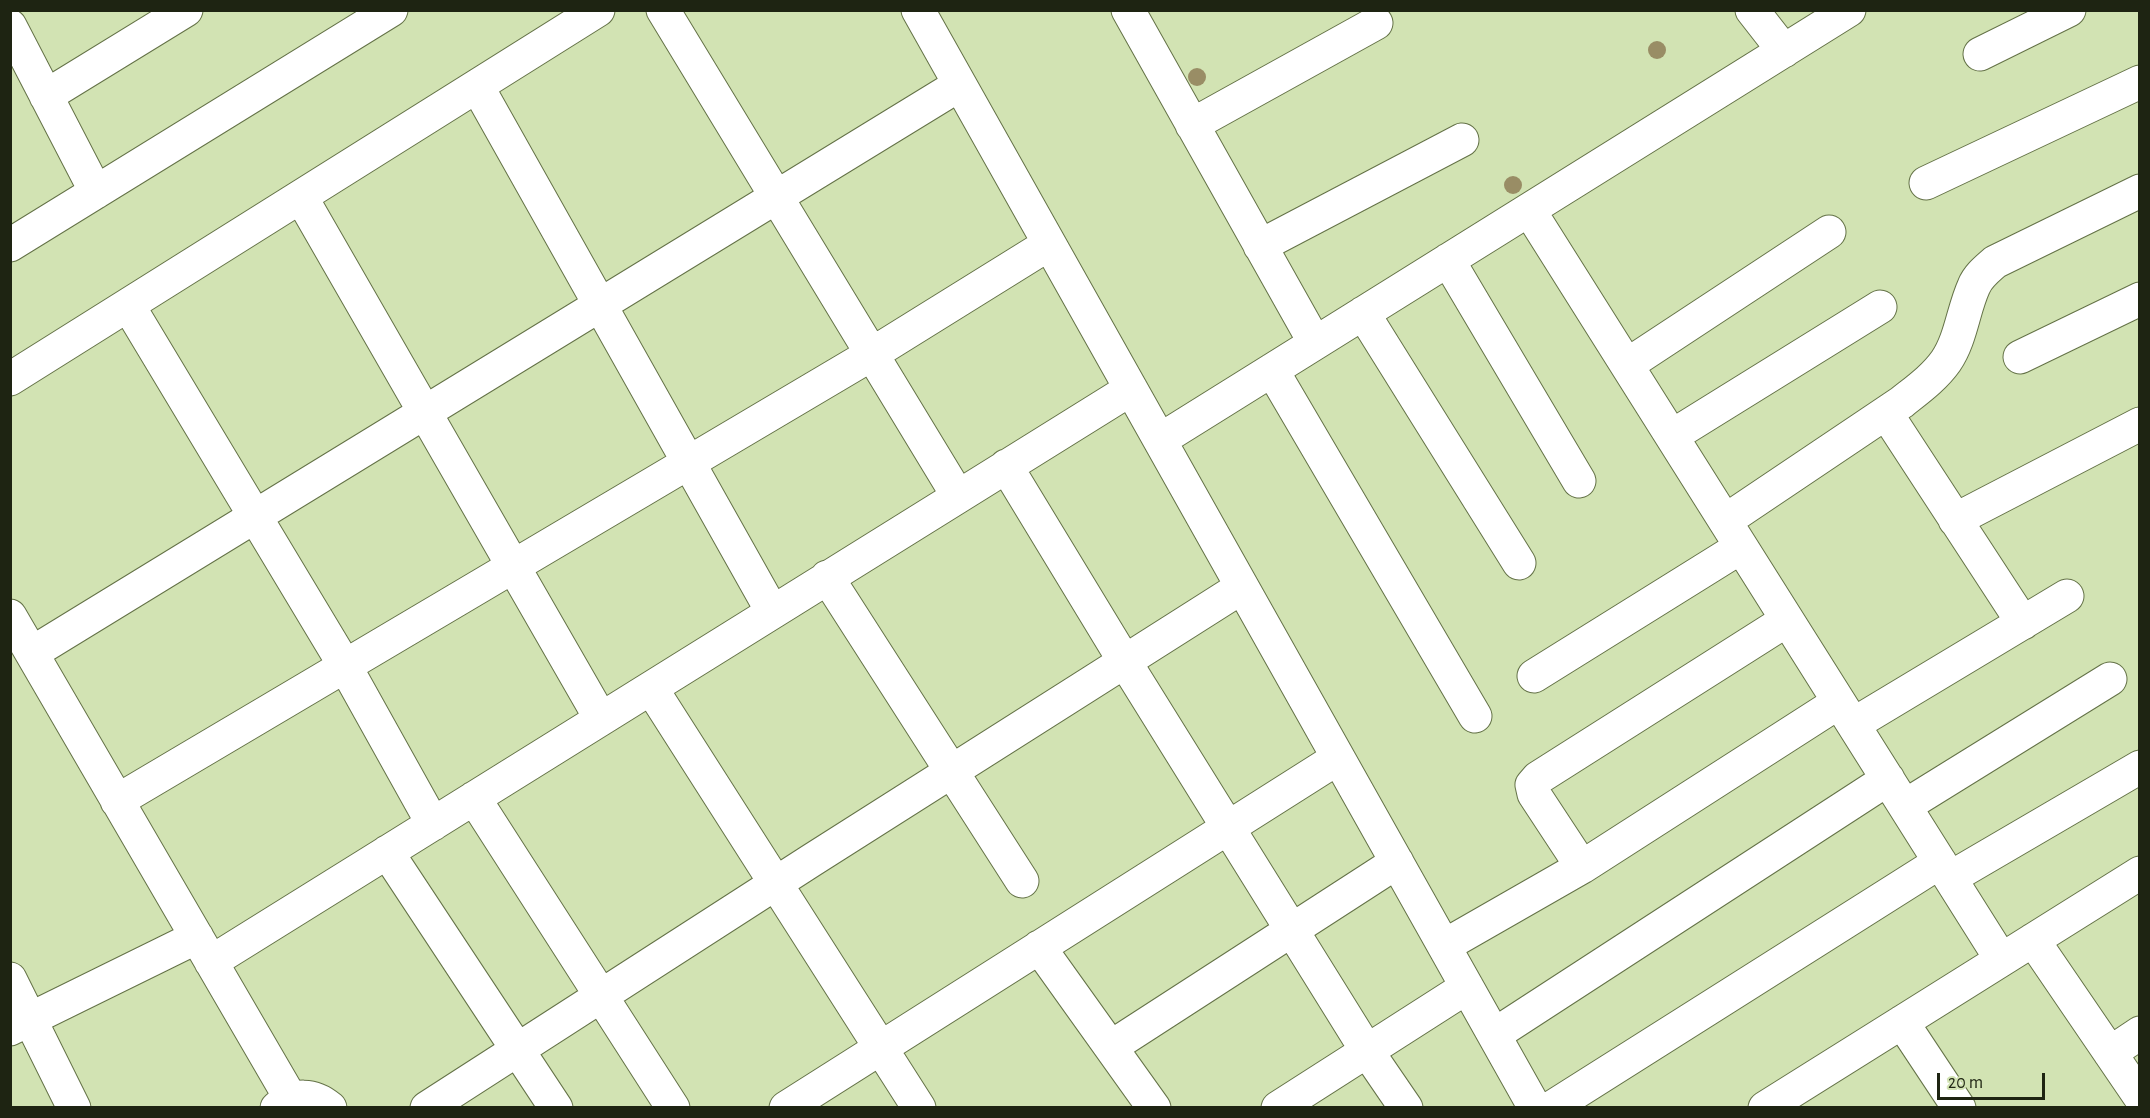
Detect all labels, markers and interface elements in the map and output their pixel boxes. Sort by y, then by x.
scale bar [1940,1061,2048,1099]
text: 20 m [1948,1074,1983,1092]

